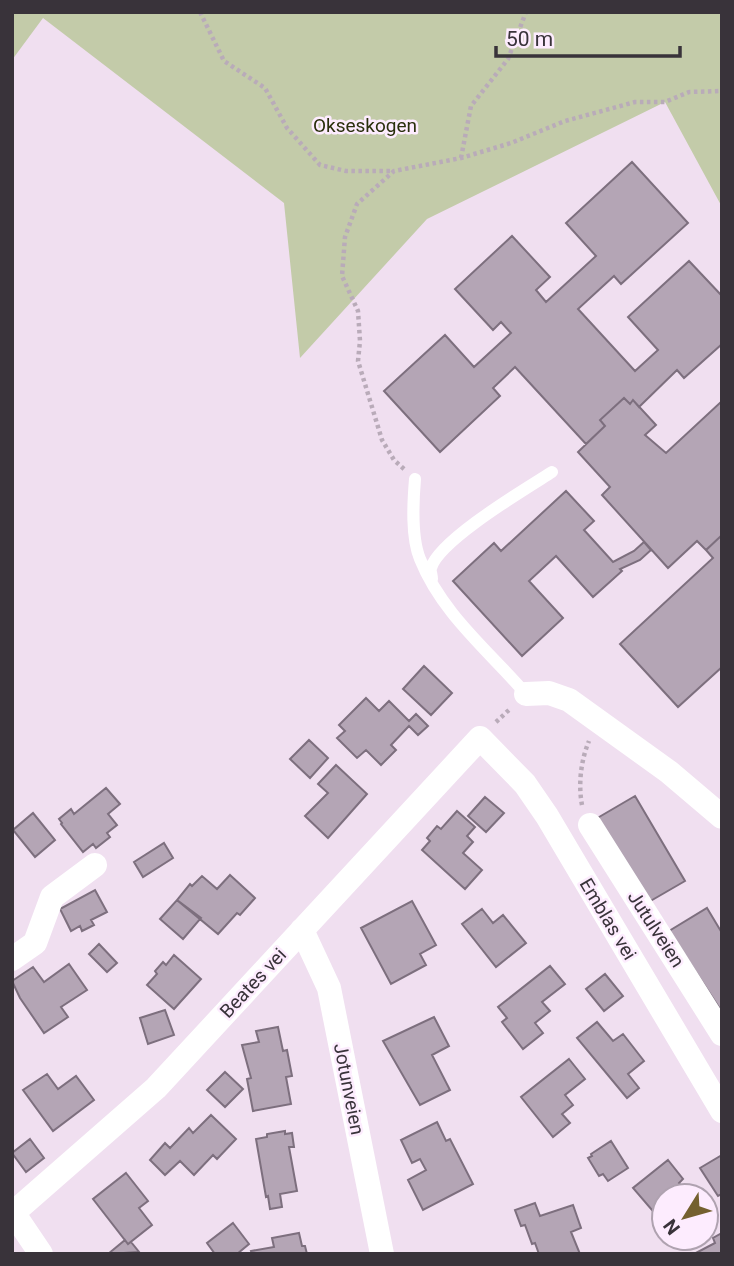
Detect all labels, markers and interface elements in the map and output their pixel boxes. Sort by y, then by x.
scale bar [496,14,680,58]
text: 50 m [506,27,553,51]
park label: Okseskogen [313,114,417,137]
street label: Emblas vei [575,874,641,964]
street label: Jutulveien [623,886,689,972]
street label: Beates vei [215,943,291,1023]
street label: Jotunveien [329,1041,369,1137]
north arrow [650,1182,720,1252]
text: N [659,1215,685,1239]

